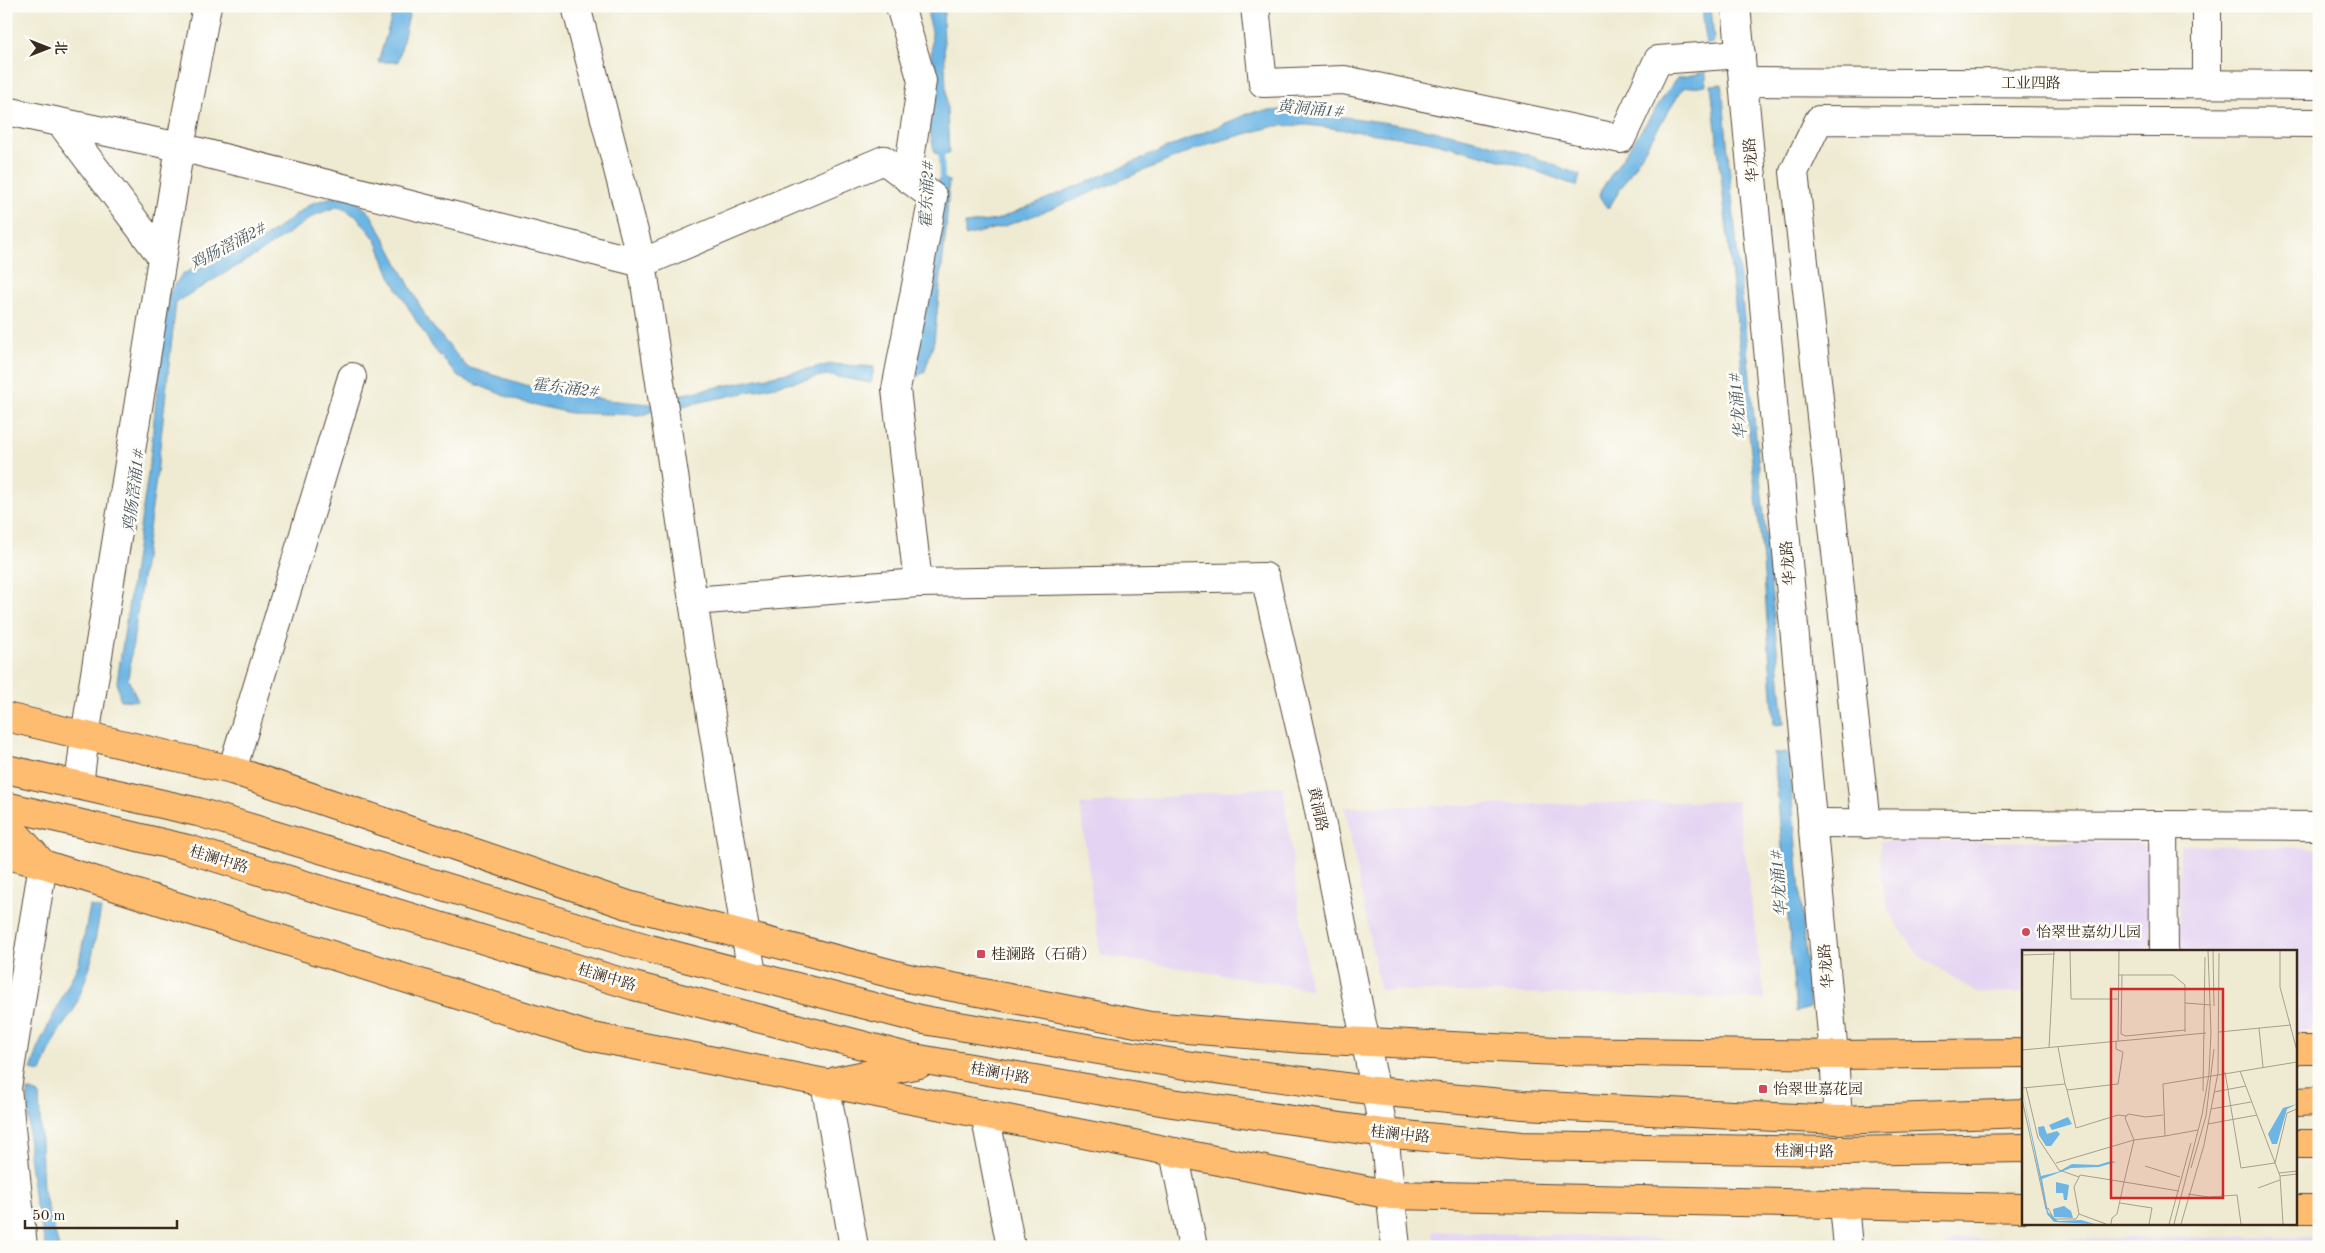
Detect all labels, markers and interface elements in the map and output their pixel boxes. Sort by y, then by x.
north arrow [22,22,72,72]
text: 北 [53,41,68,55]
street label: 工业四路 [2001,75,2061,92]
water label: 黄洞涌1# [1276,97,1346,121]
street label: 华龙路 [1741,137,1762,183]
water label: 霍东涌2# [917,160,937,228]
water label: 鸡肠滘涌2# [187,218,270,274]
water label: 华龙涌1# [1725,371,1751,441]
water label: 霍东涌2# [531,375,601,401]
water label: 鸡肠滘涌1# [120,447,148,533]
street label: 华龙路 [1778,540,1799,586]
street label: 黄洞路 [1305,785,1331,833]
street label: 桂澜中路 [188,843,250,876]
water label: 华龙涌1# [1767,848,1791,918]
place label: 怡翠世嘉幼儿园 [2036,924,2141,941]
marker: 怡翠世嘉幼儿园 [2020,926,2032,938]
street label: 华龙路 [1816,943,1837,989]
place label: 桂澜路（石𬒔） [991,946,1096,963]
marker: 桂澜路（石𬒔） [975,948,987,960]
inset map [2022,950,2298,1226]
street label: 桂澜中路 [576,961,638,994]
street label: 桂澜中路 [969,1060,1031,1087]
place label: 怡翠世嘉花园 [1773,1081,1863,1098]
marker: 怡翠世嘉花园 [1757,1083,1769,1095]
street label: 桂澜中路 [1369,1123,1431,1146]
street label: 桂澜中路 [1774,1142,1834,1161]
scale bar [25,1198,178,1230]
text: 50 m [32,1209,66,1224]

